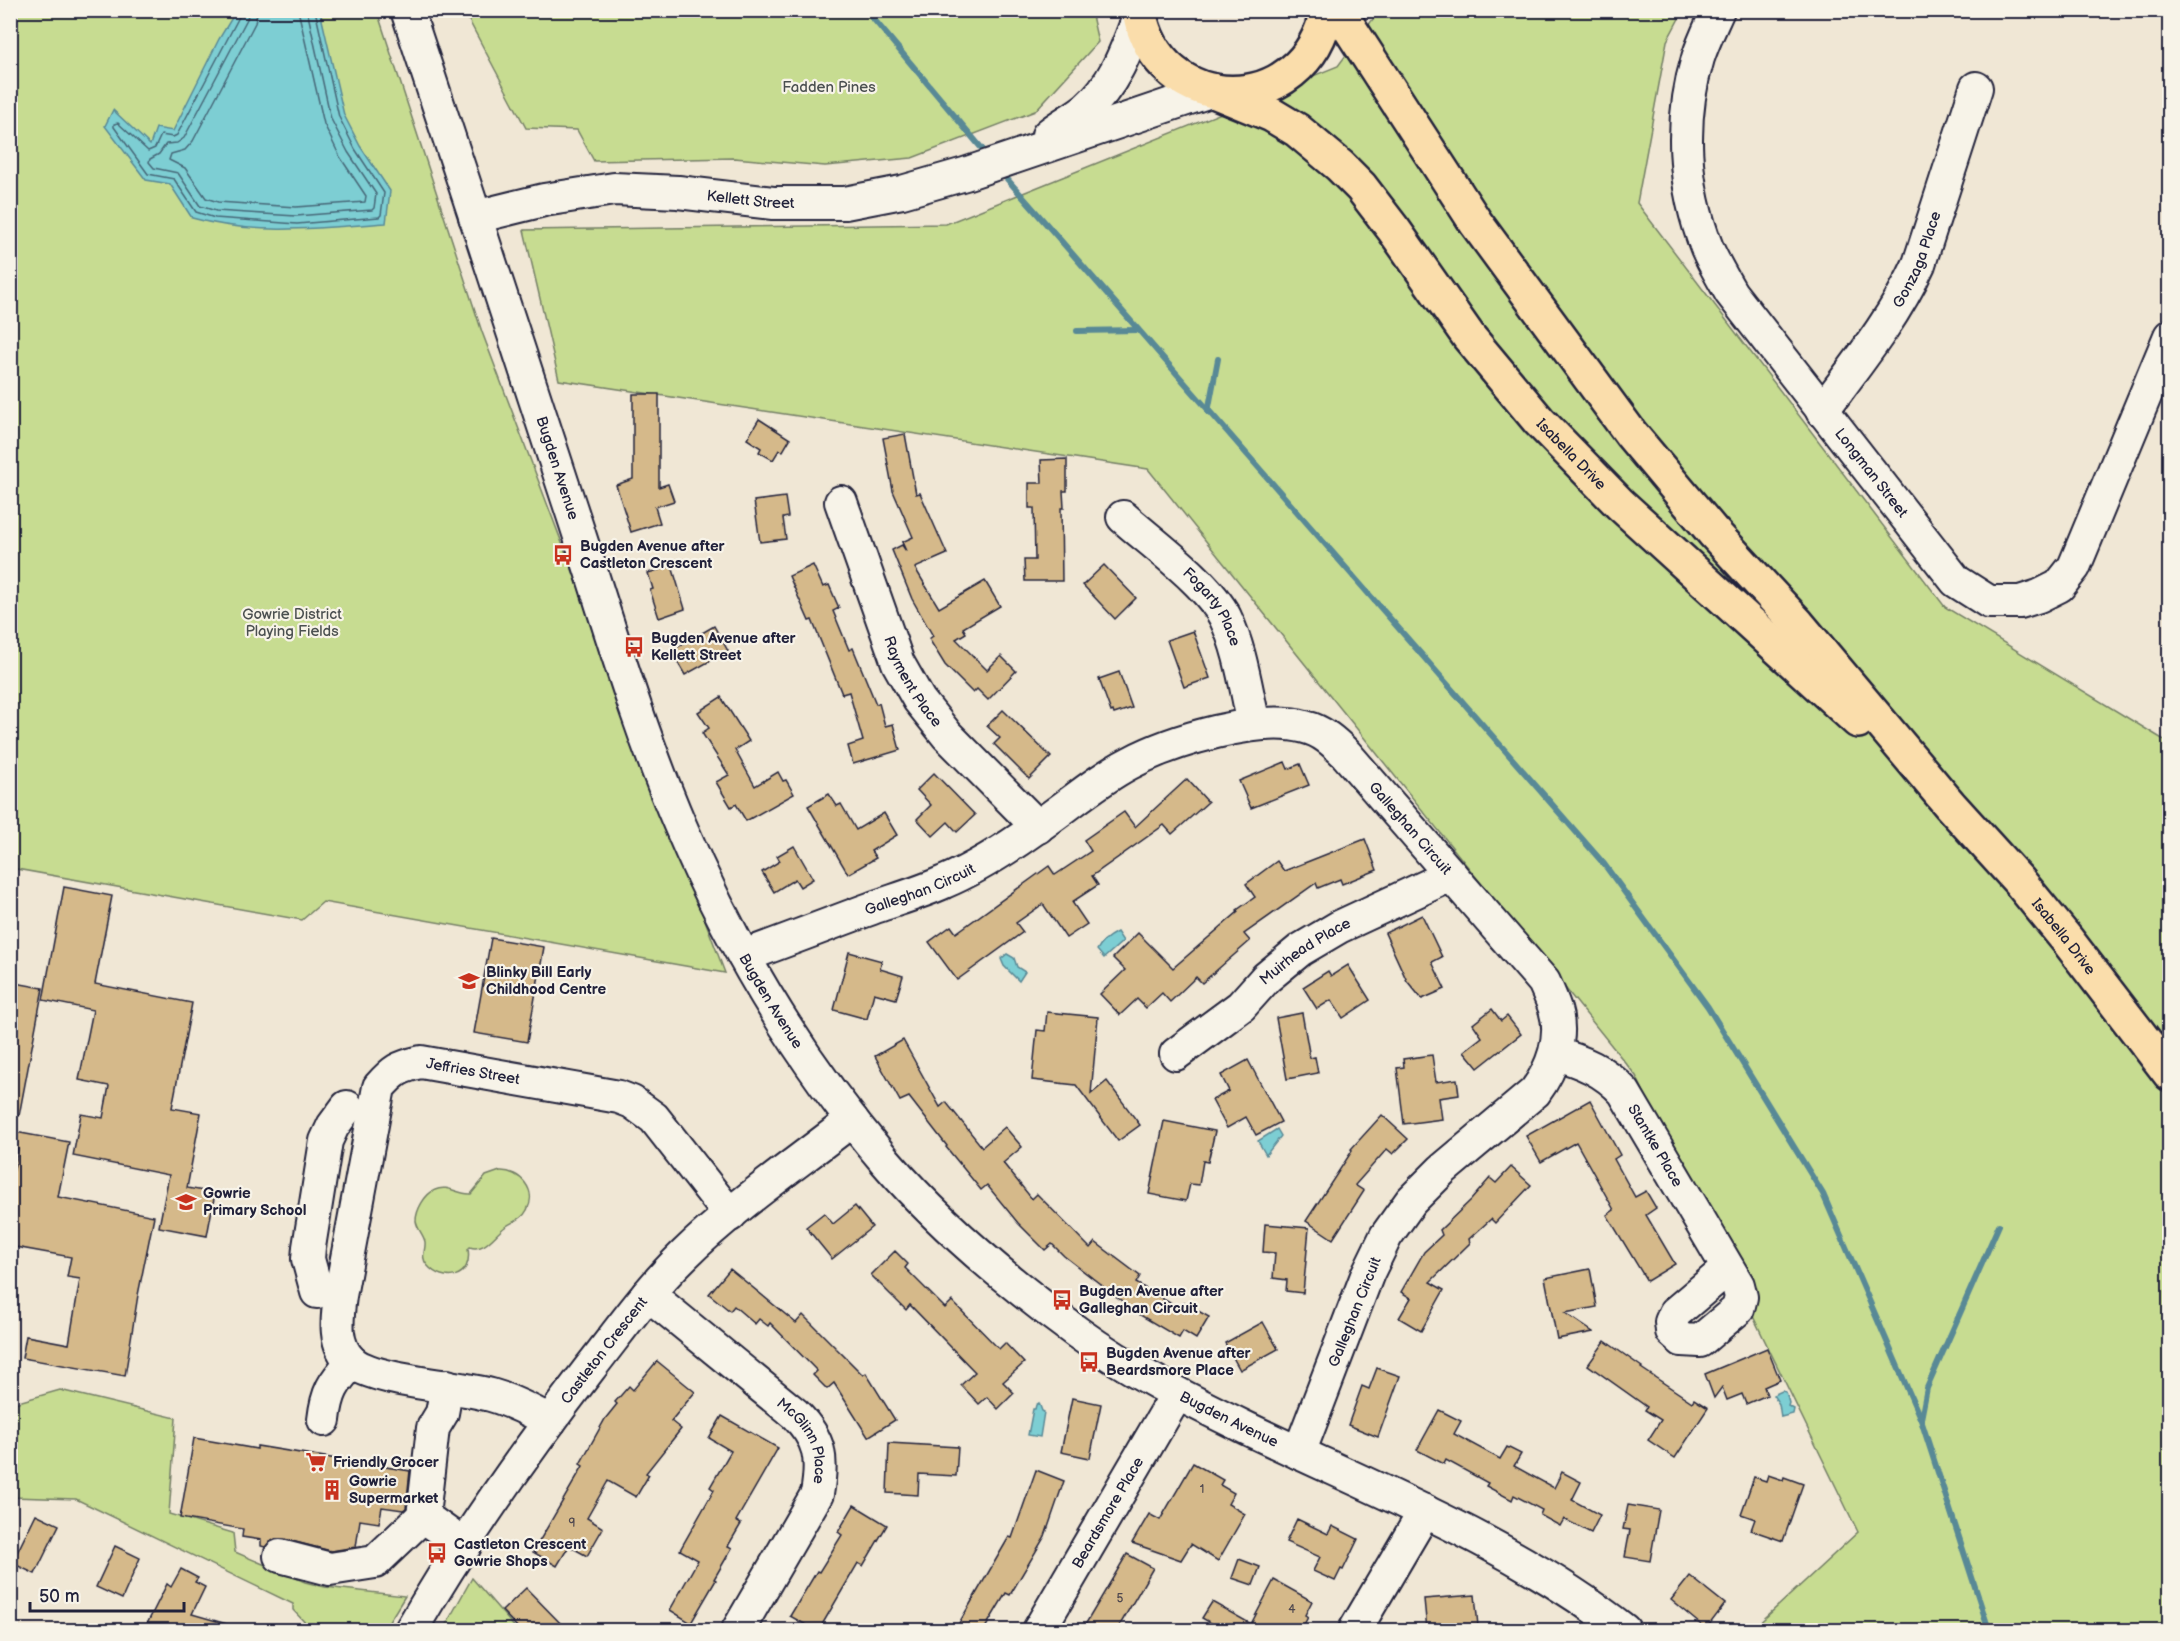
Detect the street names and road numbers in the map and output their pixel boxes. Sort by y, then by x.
street label: Kellett Street [706,186,795,213]
street label: Gonzaga Place [1888,209,1945,311]
street label: Bugden Avenue [532,414,583,522]
street label: Isabella Drive [1532,414,1610,494]
street label: Longman Street [1831,424,1913,522]
street label: Fogarty Place [1179,563,1245,649]
street label: Rayment Place [880,633,946,731]
street label: Galleghan Circuit [1365,778,1456,879]
street label: Galleghan Circuit [862,859,979,920]
street label: Isabella Drive [2028,894,2100,979]
street label: Muirhead Place [1256,913,1354,989]
street label: Bugden Avenue [735,950,807,1052]
street label: Jeffries Street [425,1054,522,1089]
street label: Stantke Place [1624,1101,1687,1190]
street label: Galleghan Circuit [1324,1254,1386,1370]
street label: Castleton Crescent [557,1292,652,1408]
street label: Bugden Avenue [1176,1387,1282,1452]
street label: McGlinn Place [773,1393,829,1485]
street label: Beardsmore Place [1068,1453,1148,1572]

